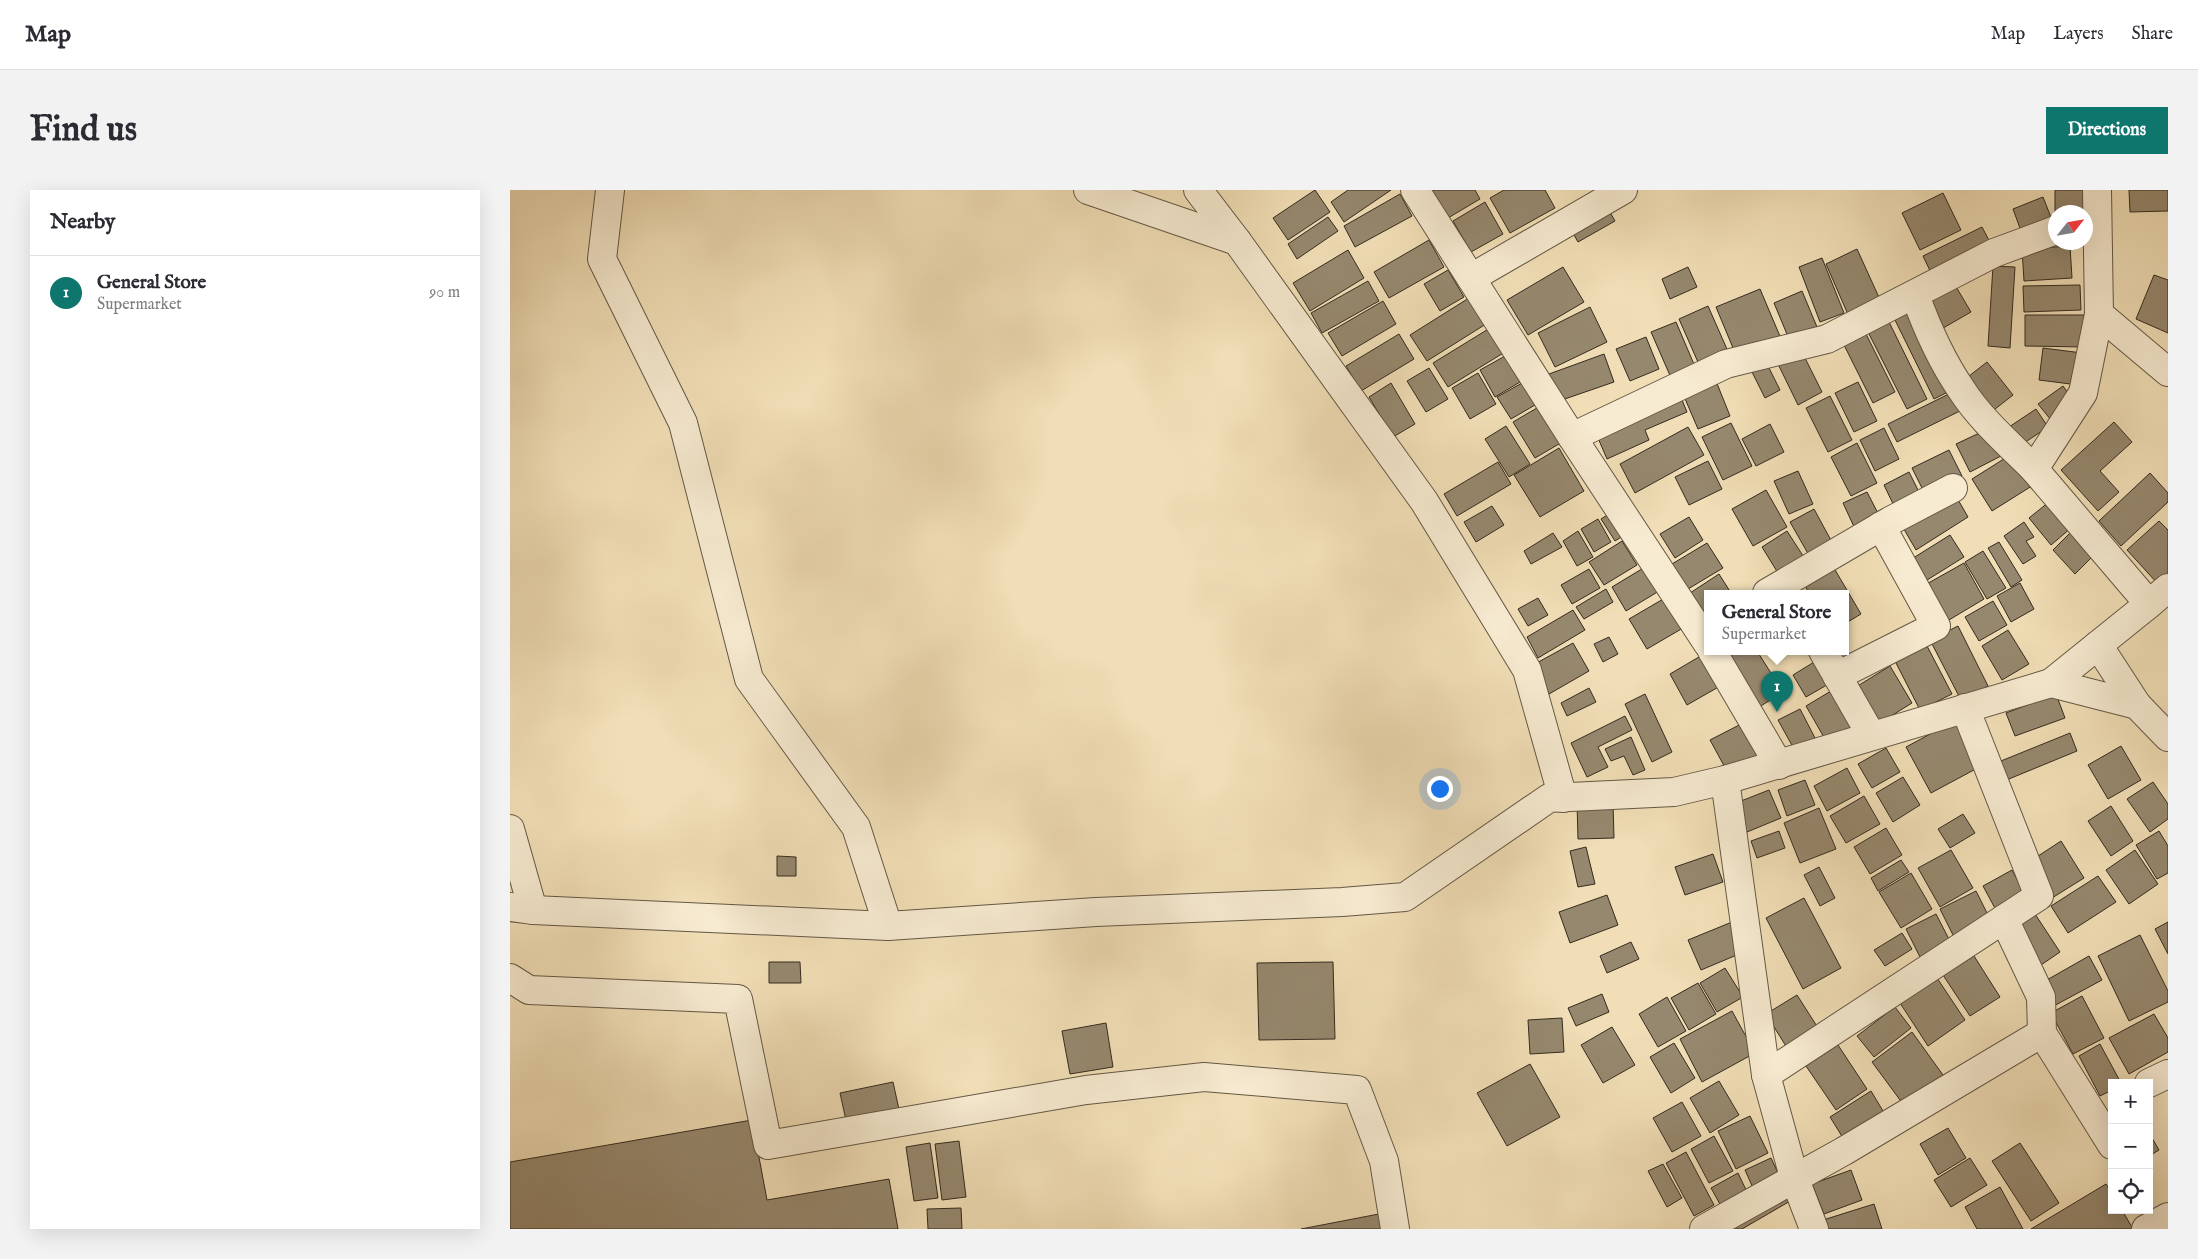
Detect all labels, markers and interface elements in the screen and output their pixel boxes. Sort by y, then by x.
text: Map [25,19,71,50]
text: Map [1991,23,2025,46]
text: Layers [2053,23,2104,46]
text: Share [2132,23,2173,46]
button: Directions [2046,107,2168,154]
text: Find us [30,108,137,153]
north arrow [2048,205,2093,250]
text: Nearby [50,209,115,236]
text: General Store [97,271,206,295]
text: 1 [63,283,69,303]
text: 90 m [429,283,460,303]
text: Supermarket [97,295,182,315]
popup [1704,590,1849,655]
text: General Store [1722,601,1831,625]
text: Supermarket [1722,625,1807,645]
pin: 1 [1761,671,1793,712]
your location [1427,776,1453,802]
map controls [2108,1079,2153,1214]
button: + [2108,1079,2153,1124]
button: − [2108,1124,2153,1169]
button: locate [2108,1169,2153,1214]

